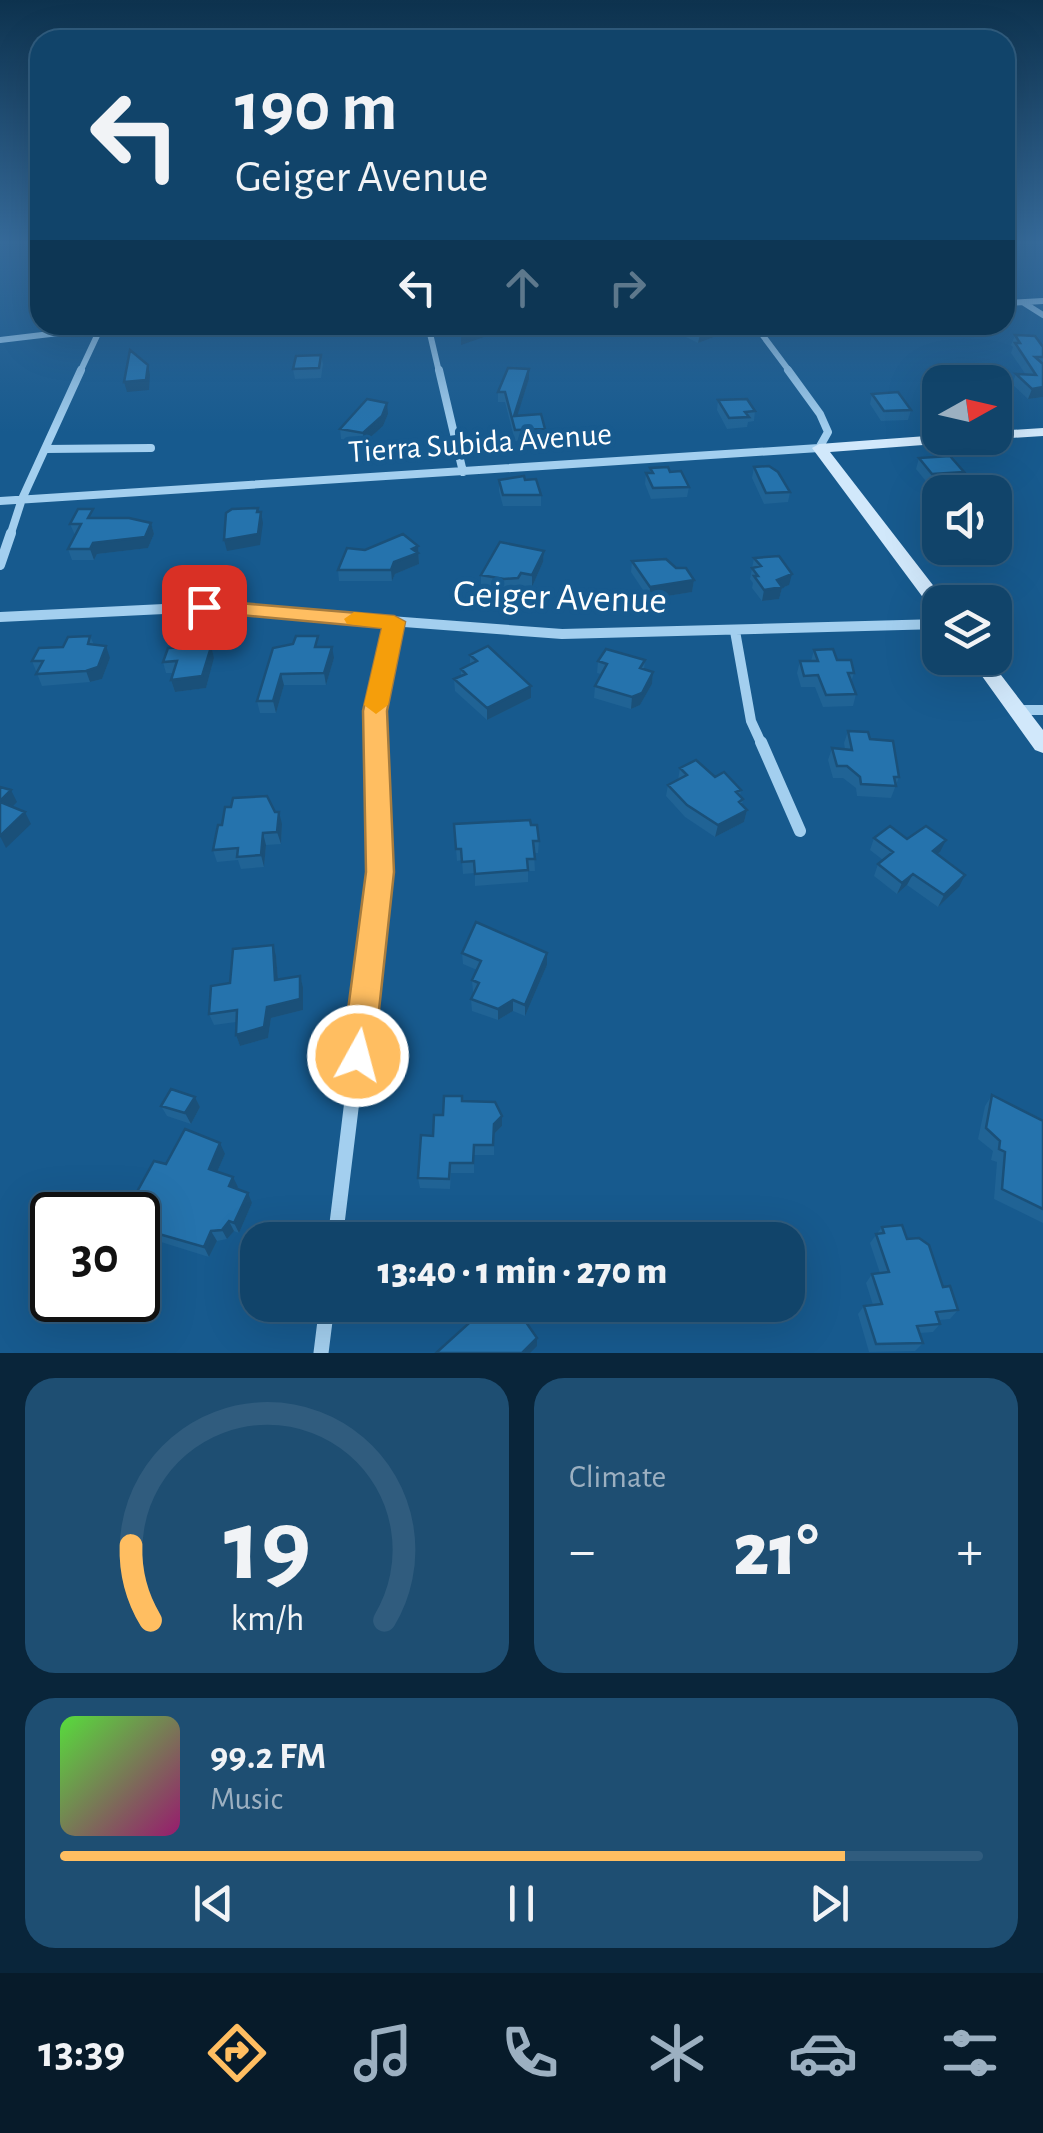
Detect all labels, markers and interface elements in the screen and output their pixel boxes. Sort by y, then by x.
icon: left [70,70,200,200]
text: 190 m [235,73,398,143]
text: Geiger Avenue [235,155,489,200]
icon: left [390,260,445,315]
icon: ahead [495,260,550,315]
icon: right [600,260,655,315]
north arrow [922,365,1012,455]
map controls [922,365,1012,675]
street label: Tierra Subida Avenue [347,418,613,468]
button: sound [922,475,1012,565]
pin [162,565,247,650]
street label: Geiger Avenue [452,575,668,621]
icon: arrive [177,580,232,635]
button: layers [922,585,1012,675]
position arrow [306,1004,410,1108]
speed limit sign: 30 [30,1192,160,1322]
text: 13:40 · 1 min · 270 m [378,1253,667,1291]
text: Climate [569,1461,666,1493]
text: 19 [223,1495,311,1599]
text: 21° [733,1514,819,1589]
text: − [569,1524,595,1579]
text: + [957,1524,983,1579]
text: km/h [230,1601,304,1637]
text: 99.2 FM [210,1738,326,1776]
text: Music [210,1783,283,1815]
icon: previous [186,1876,241,1931]
icon: pause [494,1876,549,1931]
icon: next [802,1876,857,1931]
icon: directions [202,2018,272,2088]
icon: music [348,2018,418,2088]
icon: phone [495,2018,565,2088]
icon: climate [642,2018,712,2088]
icon: car [788,2018,858,2088]
icon: filters [935,2018,1005,2088]
text: 13:39 [38,2030,125,2075]

